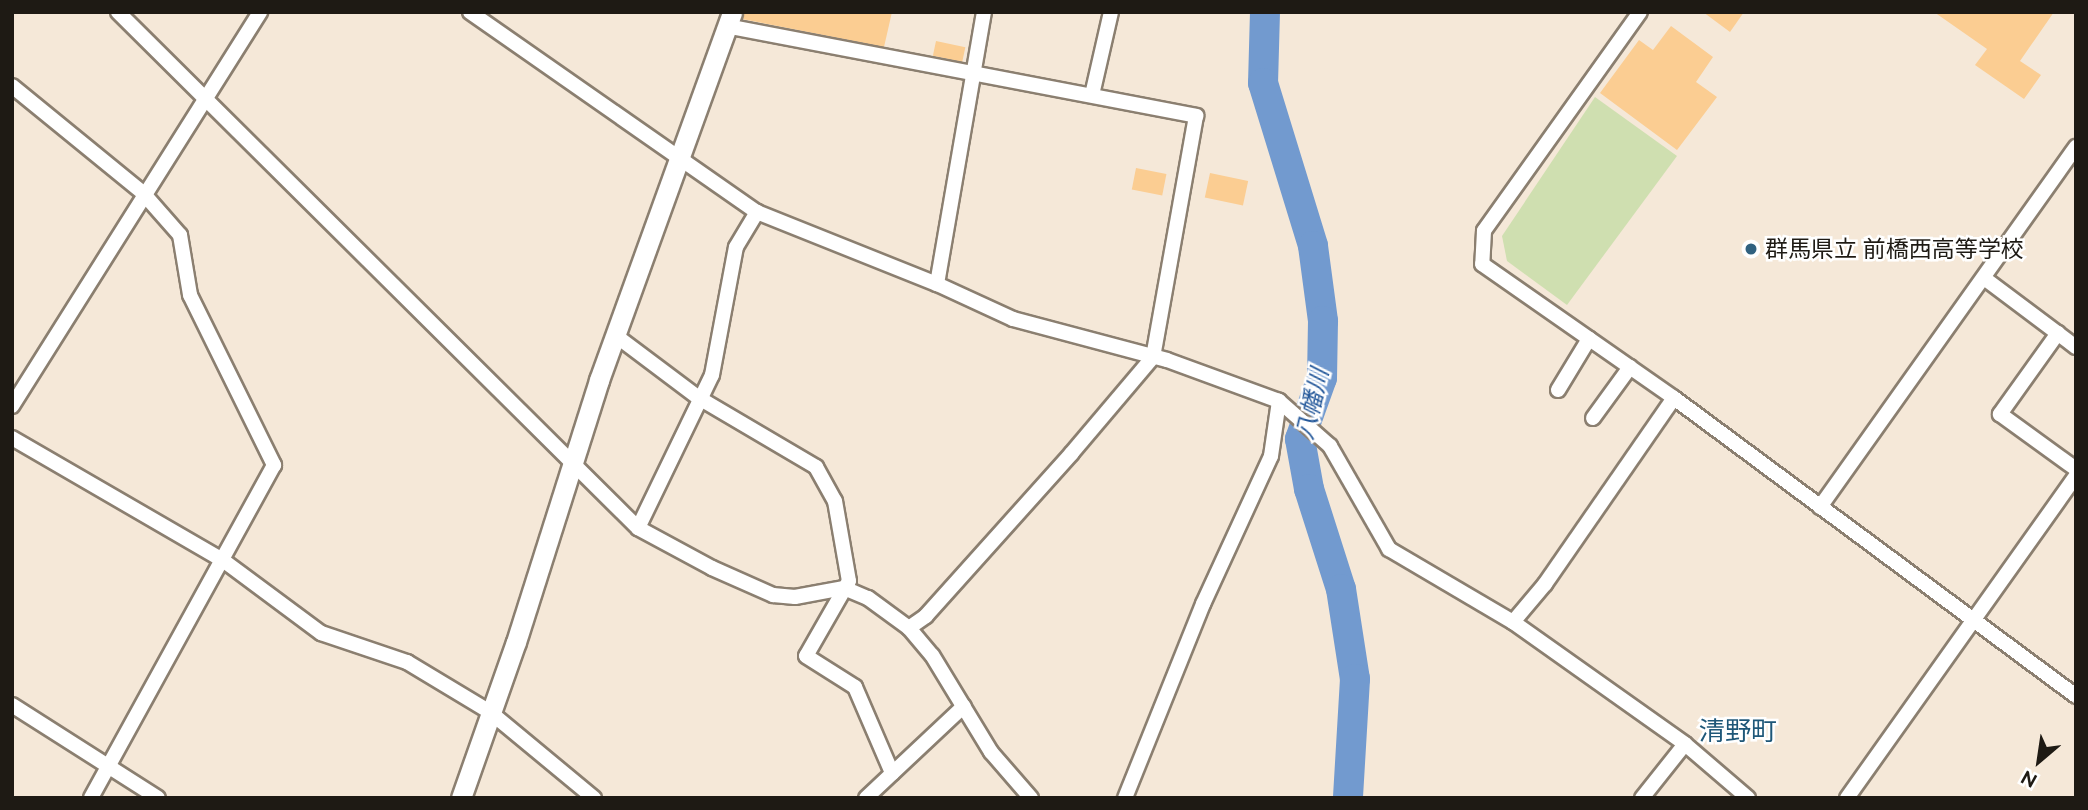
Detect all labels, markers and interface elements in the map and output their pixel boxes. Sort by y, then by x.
place label: 群馬県立 前橋西高等学校 [1765,235,2024,263]
marker: 群馬県立 前橋西高等学校 [1743,241,1759,257]
water label: 八幡川 [1290,366,1334,442]
district label: 清野町 [1699,716,1777,748]
north arrow [2004,726,2074,796]
text: N [2017,766,2040,793]

